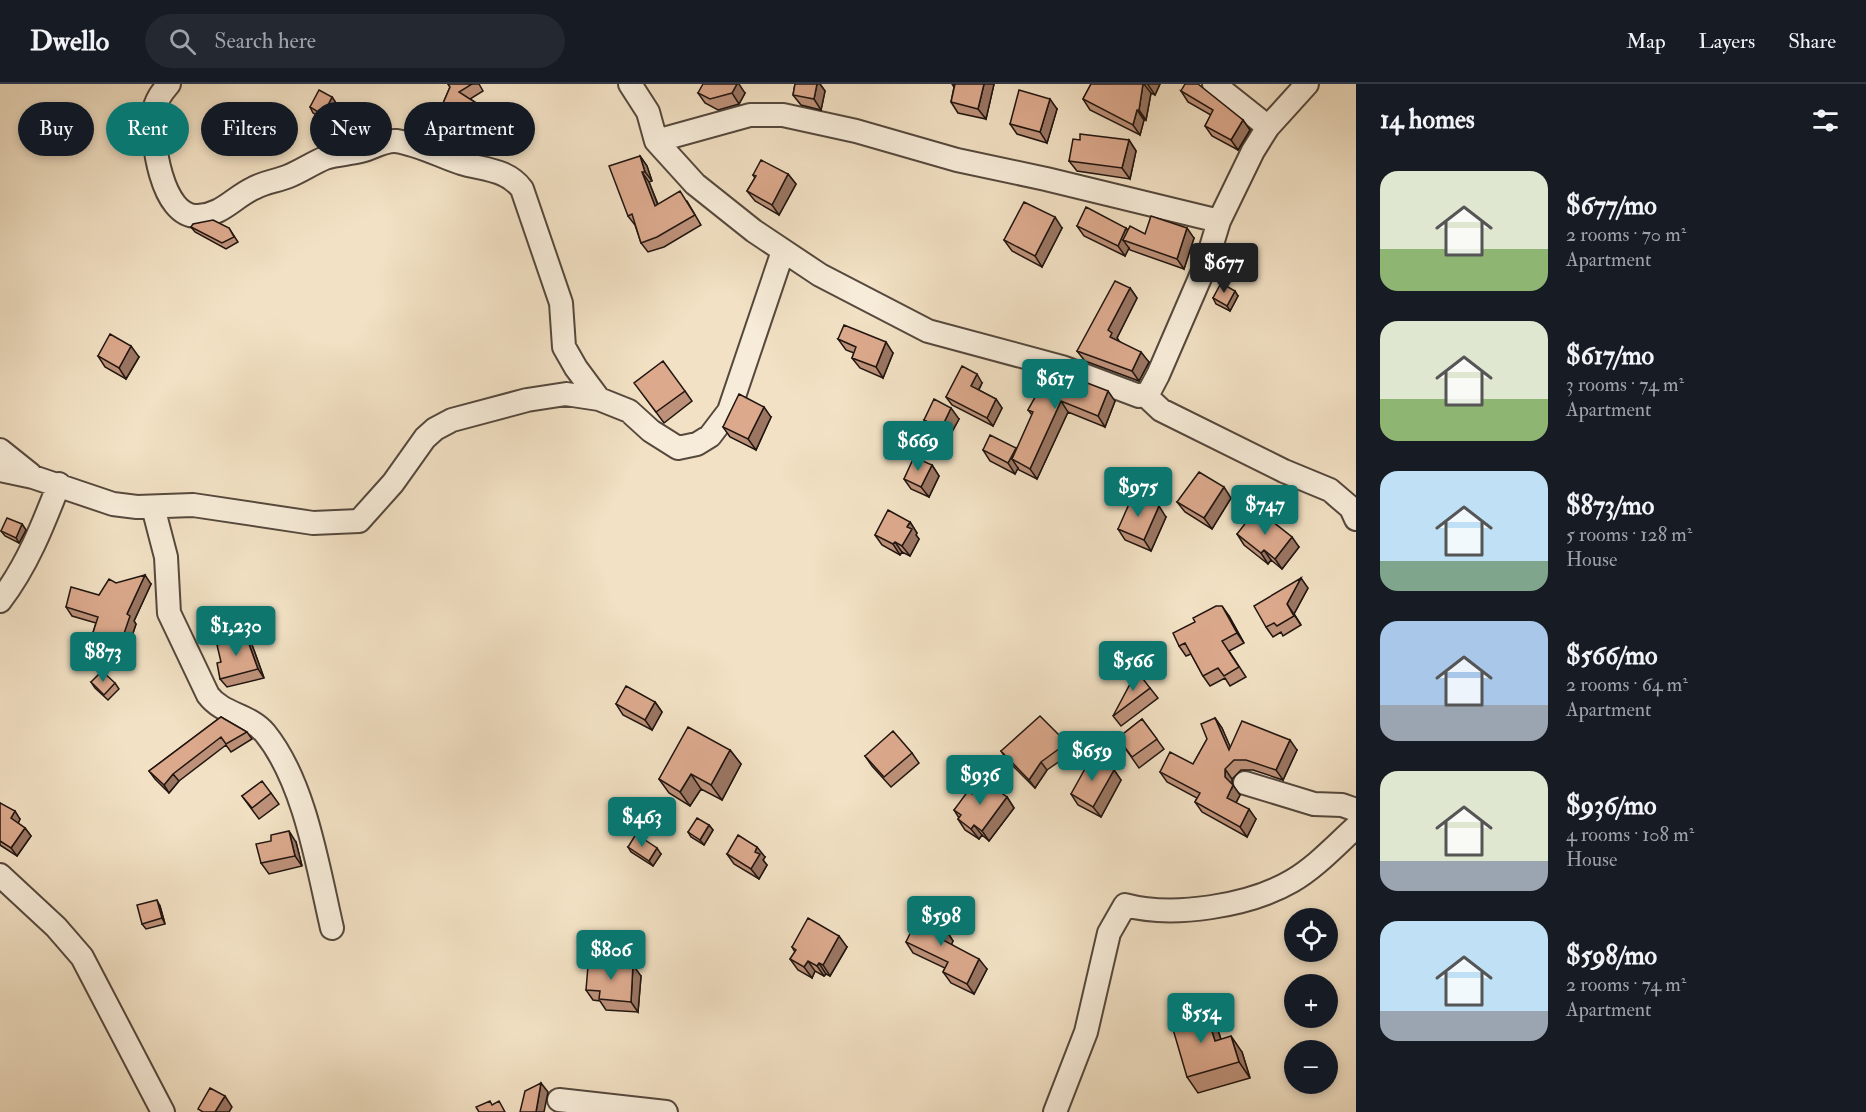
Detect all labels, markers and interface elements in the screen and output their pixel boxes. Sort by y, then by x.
search box [145,14,565,68]
text: Dwello [30,24,109,59]
icon: search [166,25,199,58]
text: Search here [214,27,316,55]
text: Map [1626,28,1666,55]
text: Layers [1699,28,1755,55]
text: Share [1788,28,1836,55]
chip: Buy [18,102,94,156]
chip: Rent [106,102,189,156]
chip: Filters [201,102,298,156]
chip: New [310,102,392,156]
chip: Apartment [404,102,535,156]
text: 14 homes [1380,104,1475,136]
icon: filters [1809,104,1842,137]
text: $677/mo [1566,190,1657,222]
icon: home [1428,195,1500,267]
text: 2 rooms · 70 m² [1566,222,1686,247]
pin: $677 [1188,243,1260,294]
text: Apartment [1566,247,1651,272]
text: $677 [1204,250,1244,275]
text: $617/mo [1566,340,1654,372]
icon: home [1428,345,1500,417]
pin: $617 [1019,359,1091,410]
text: $617 [1036,366,1074,391]
text: 3 rooms · 74 m² [1566,372,1684,397]
text: Apartment [1566,397,1651,422]
pin: $669 [882,421,954,472]
text: $669 [897,428,939,453]
pin: $975 [1102,467,1174,518]
text: $975 [1118,474,1158,499]
pin: $747 [1229,485,1301,536]
text: $873/mo [1566,490,1654,522]
text: $747 [1245,492,1285,517]
icon: home [1428,495,1500,567]
text: 5 rooms · 128 m² [1566,522,1692,547]
text: House [1566,547,1617,572]
pin: $1,230 [187,606,285,657]
text: $1,230 [210,613,262,638]
pin: $873 [67,632,139,683]
text: $873 [84,639,122,664]
text: $566/mo [1566,640,1658,672]
pin: $566 [1097,641,1169,692]
icon: home [1428,645,1500,717]
text: $566 [1113,648,1153,673]
text: 2 rooms · 64 m² [1566,672,1688,697]
text: Apartment [1566,697,1651,722]
pin: $659 [1056,731,1128,782]
text: $659 [1072,738,1112,763]
pin: $936 [944,755,1016,806]
text: $936 [960,762,1000,787]
text: $936/mo [1566,790,1656,822]
icon: home [1428,795,1500,867]
pin: $463 [606,797,678,848]
text: $463 [622,804,662,829]
text: 4 rooms · 108 m² [1566,822,1694,847]
text: House [1566,847,1617,872]
pin: $598 [905,896,977,947]
text: $598 [921,903,961,928]
map controls [1284,908,1338,1094]
button: locate [1284,908,1338,962]
pin: $806 [575,930,647,981]
text: $806 [590,937,632,962]
text: $598/mo [1566,940,1657,972]
icon: home [1428,945,1500,1017]
text: 2 rooms · 74 m² [1566,972,1687,997]
button: + [1284,974,1338,1028]
pin: $554 [1165,993,1237,1044]
text: Apartment [1566,997,1651,1022]
text: $554 [1181,1000,1221,1025]
button: − [1284,1040,1338,1094]

